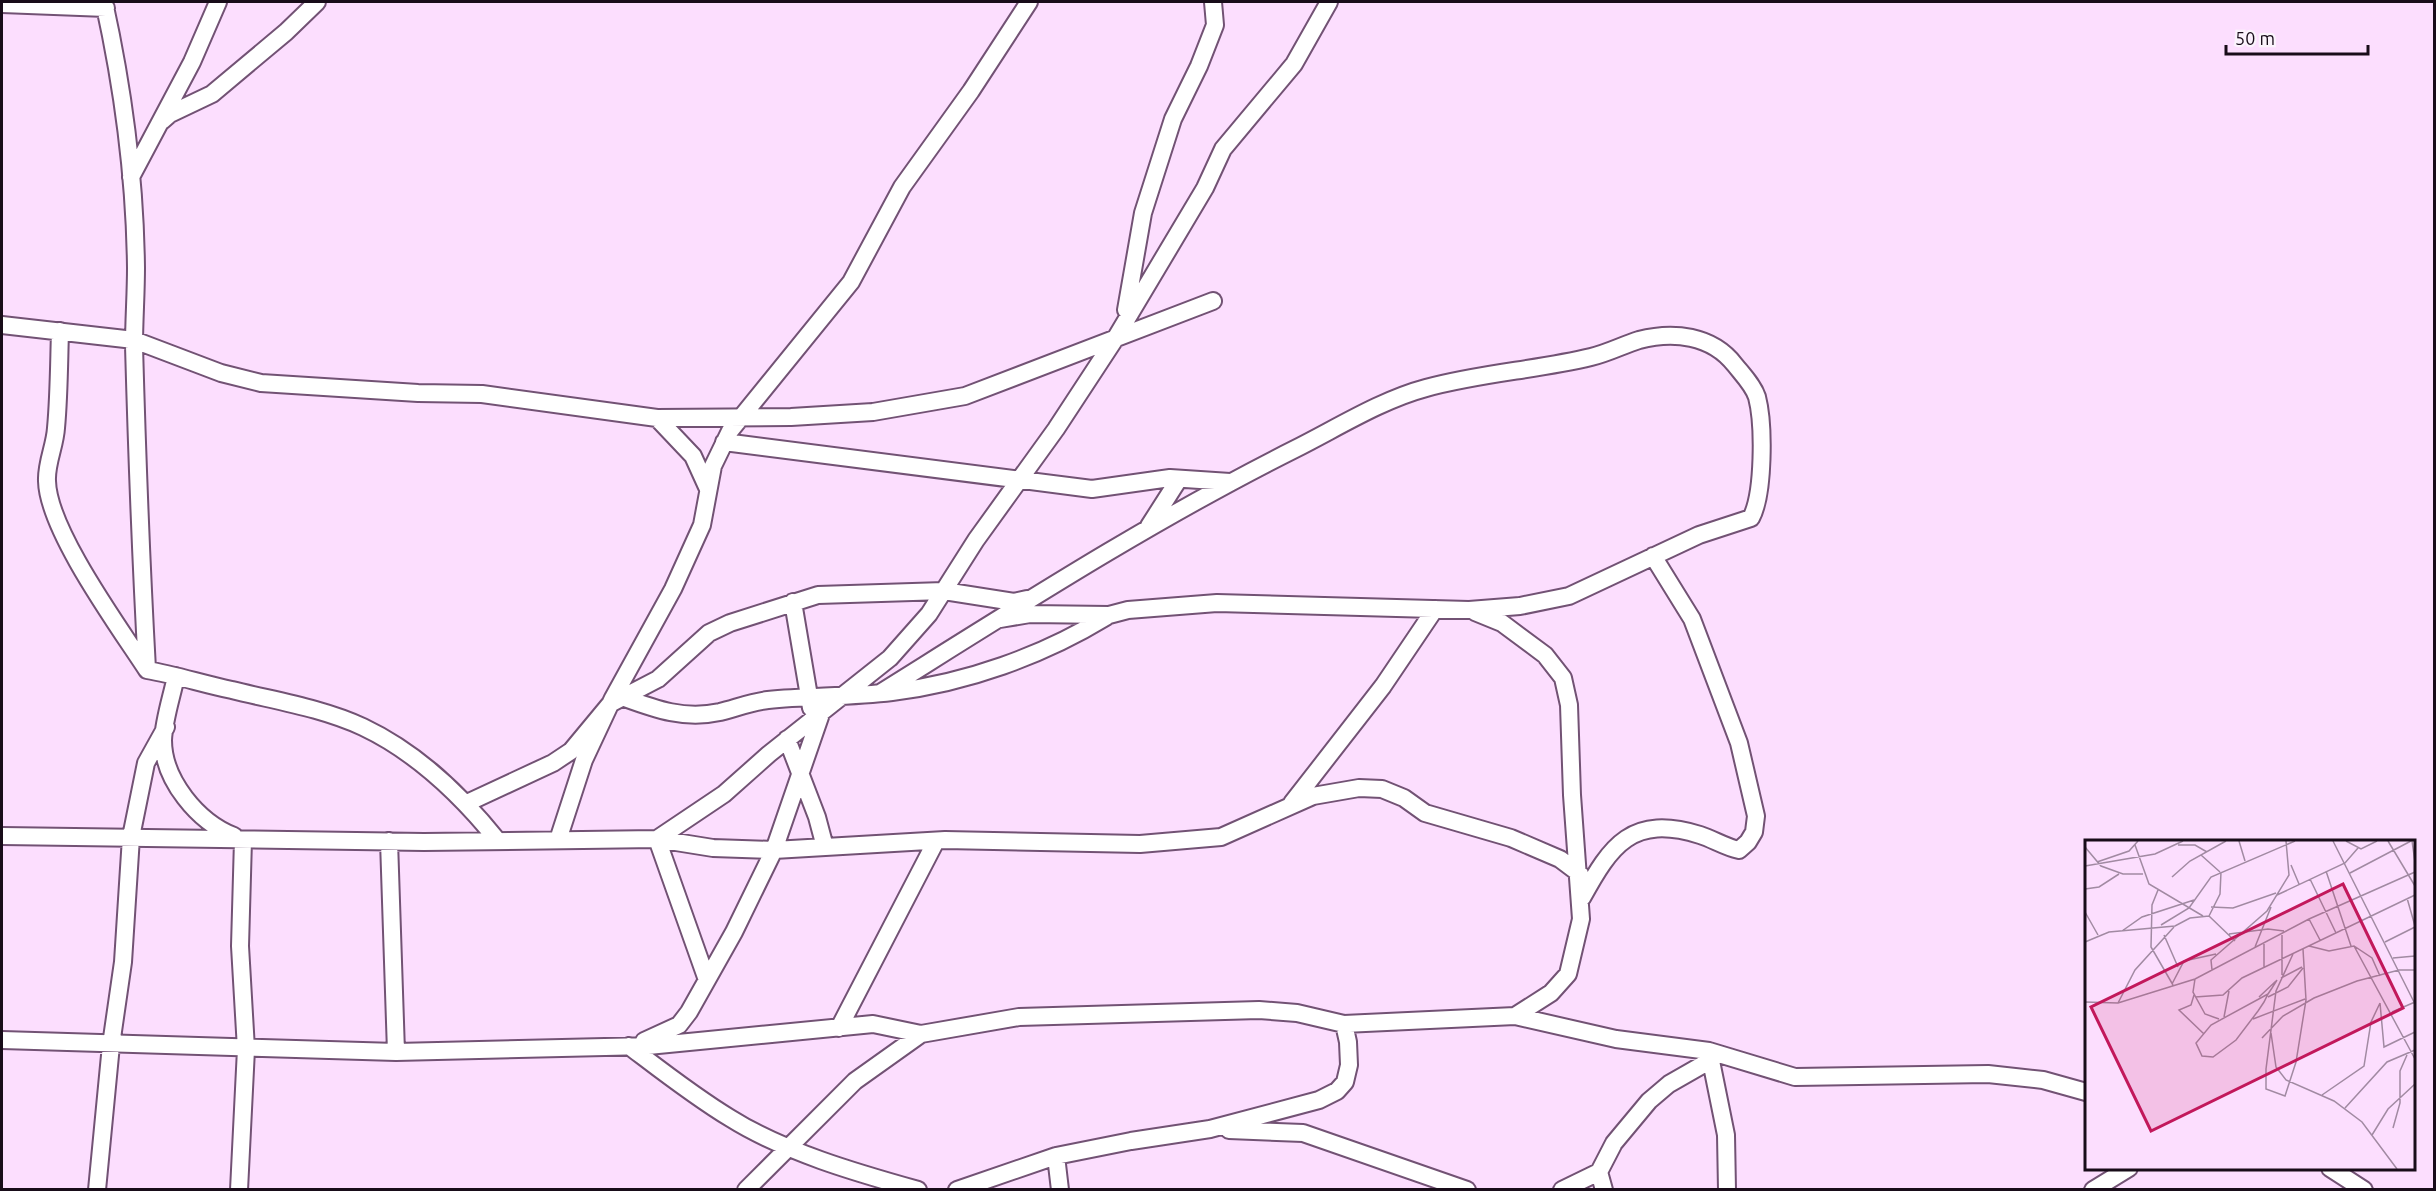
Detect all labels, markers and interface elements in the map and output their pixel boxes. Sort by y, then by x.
scale bar [2226,18,2368,56]
text: 50 m [2235,28,2275,48]
inset map [2085,840,2415,1170]

